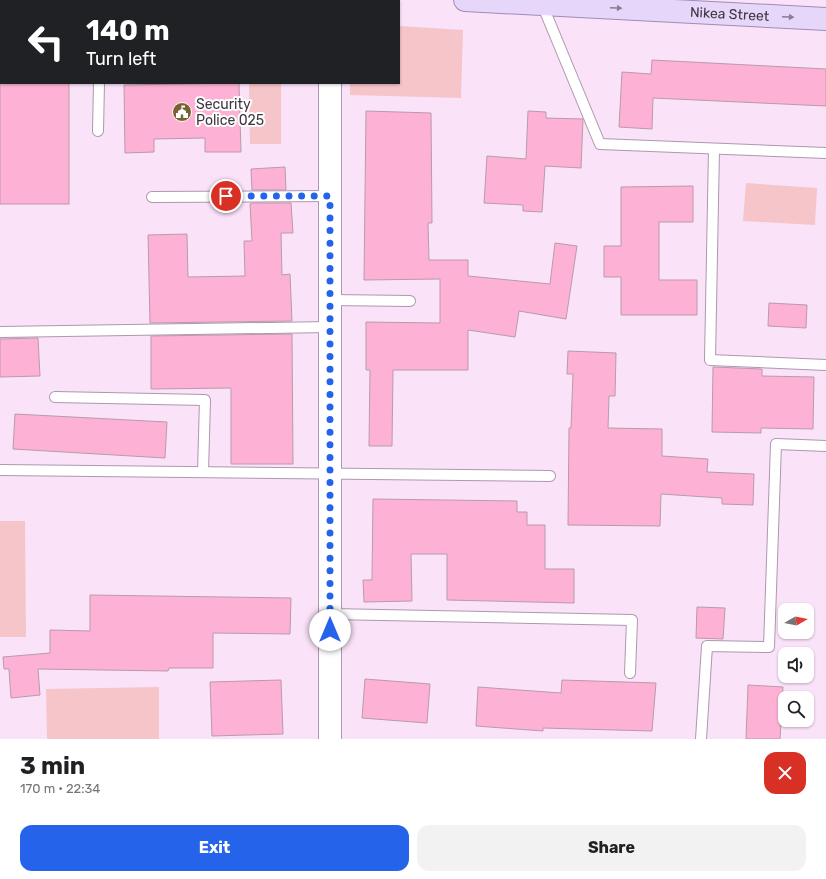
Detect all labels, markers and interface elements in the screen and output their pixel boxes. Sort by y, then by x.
street label: Nikea Street [689,3,770,25]
one-way arrow [610,5,622,12]
text: 140 m [86,14,170,47]
one-way arrow [782,14,794,21]
icon: left [20,16,72,68]
text: Turn left [86,48,156,70]
place label: Security Police 025 [196,96,264,129]
public building icon: Security Police 025 [171,101,193,123]
pin [209,179,243,213]
icon: arrive [215,185,237,207]
north arrow [778,603,814,639]
map controls [778,603,814,727]
position arrow [309,609,351,651]
button: sound [778,647,814,683]
button: search [778,691,814,727]
text: 3 min [20,752,85,780]
button: close [764,752,806,794]
text: 170 m · 22:34 [20,781,100,796]
button: Exit [20,825,409,871]
button: Share [417,825,806,871]

